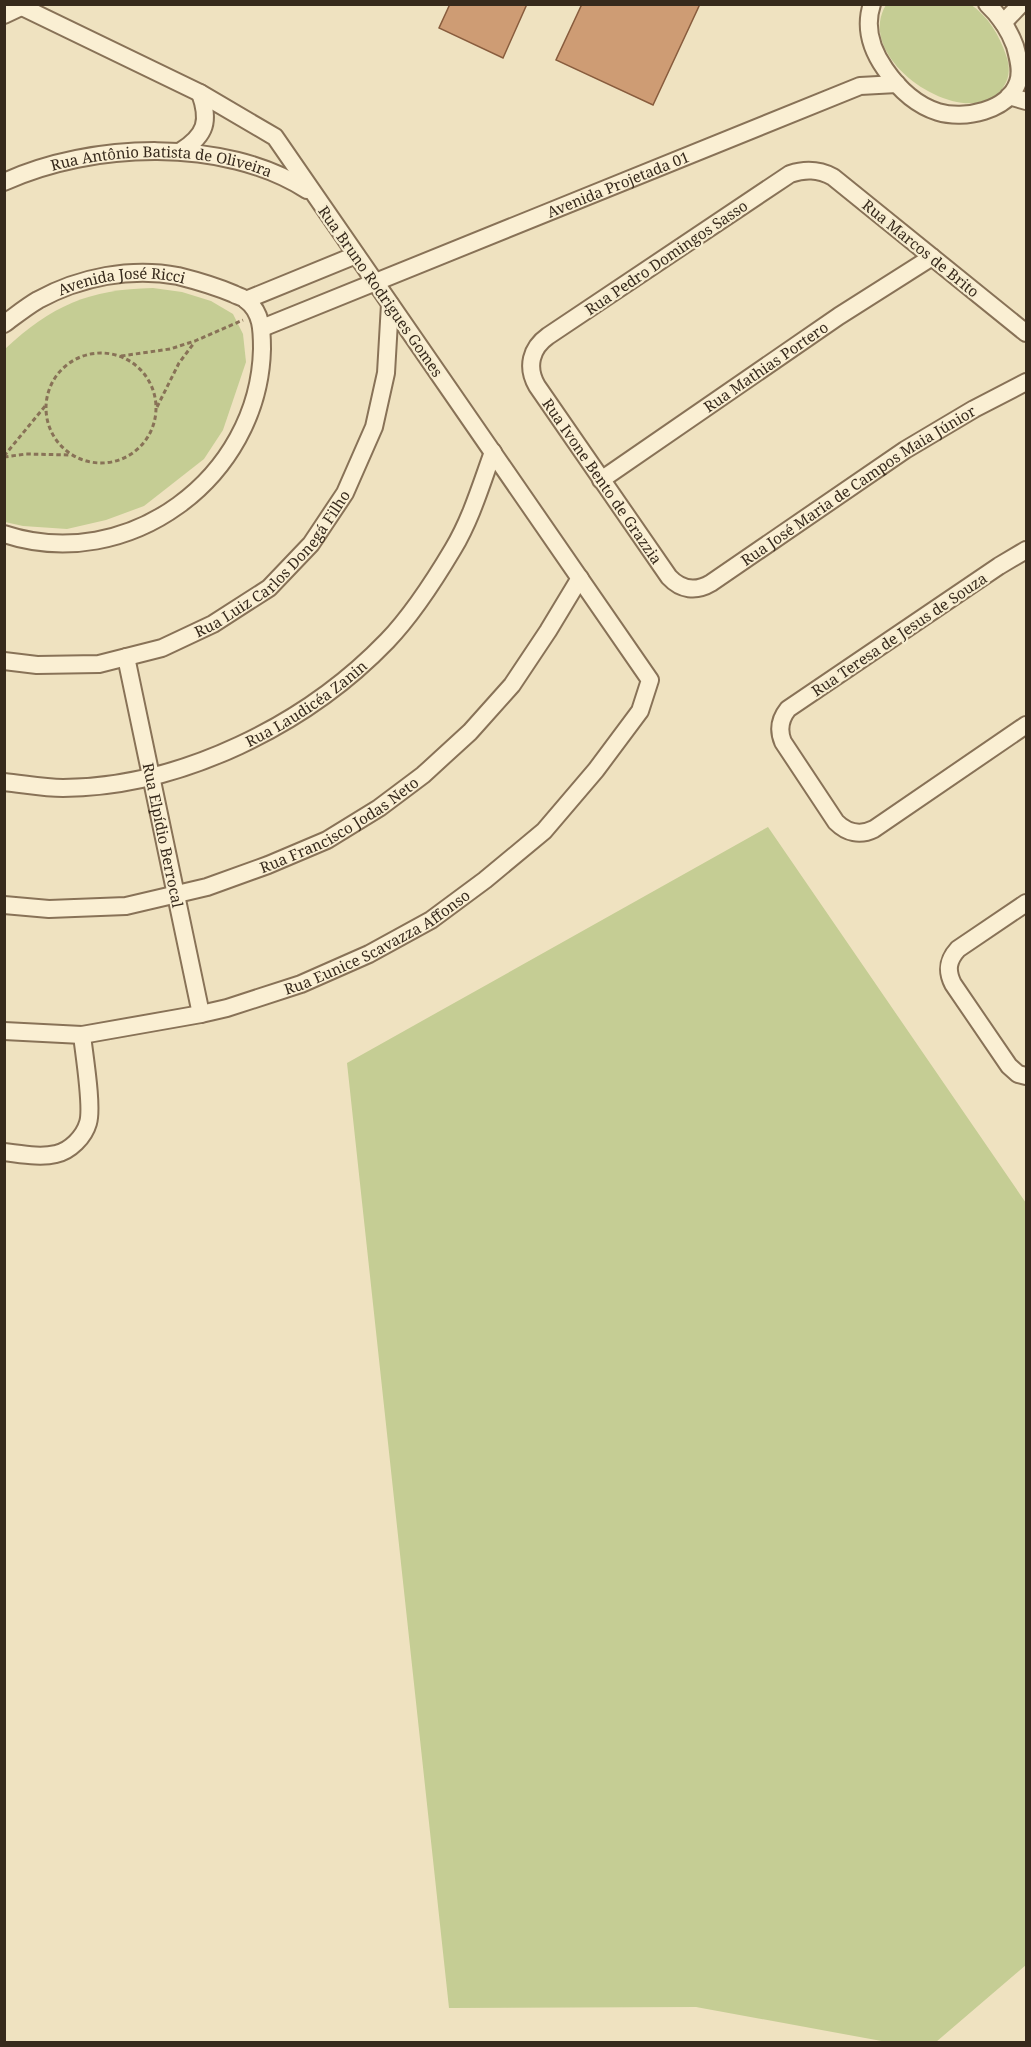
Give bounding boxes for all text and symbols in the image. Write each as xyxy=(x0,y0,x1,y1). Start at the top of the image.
street label: Rua Antônio Batista de Oliveira xyxy=(48,141,275,181)
street label: Avenida Projetada 01 xyxy=(544,146,692,222)
street label: Rua Pedro Domingos Sasso xyxy=(581,195,751,319)
street label: Rua Marcos de Brito xyxy=(858,195,984,301)
street label: Rua Bruno Rodrigues Gomes xyxy=(314,201,448,381)
street label: Avenida José Ricci xyxy=(55,263,188,299)
street label: Rua Mathias Portero xyxy=(700,317,832,416)
street label: Rua Ivone Bento de Grazzia xyxy=(538,394,667,568)
street label: Rua José Maria de Campos Maia Júnior xyxy=(737,400,979,570)
street label: Rua Luiz Carlos Donegá Filho xyxy=(191,486,354,641)
street label: Rua Teresa de Jesus de Souza xyxy=(807,568,991,700)
street label: Rua Laudicéa Zanin xyxy=(242,655,371,751)
street label: Rua Elpídio Berrocal xyxy=(138,761,188,910)
street label: Rua Francisco Jodas Neto xyxy=(257,772,422,877)
street label: Rua Eunice Scavazza Affonso xyxy=(281,885,474,999)

